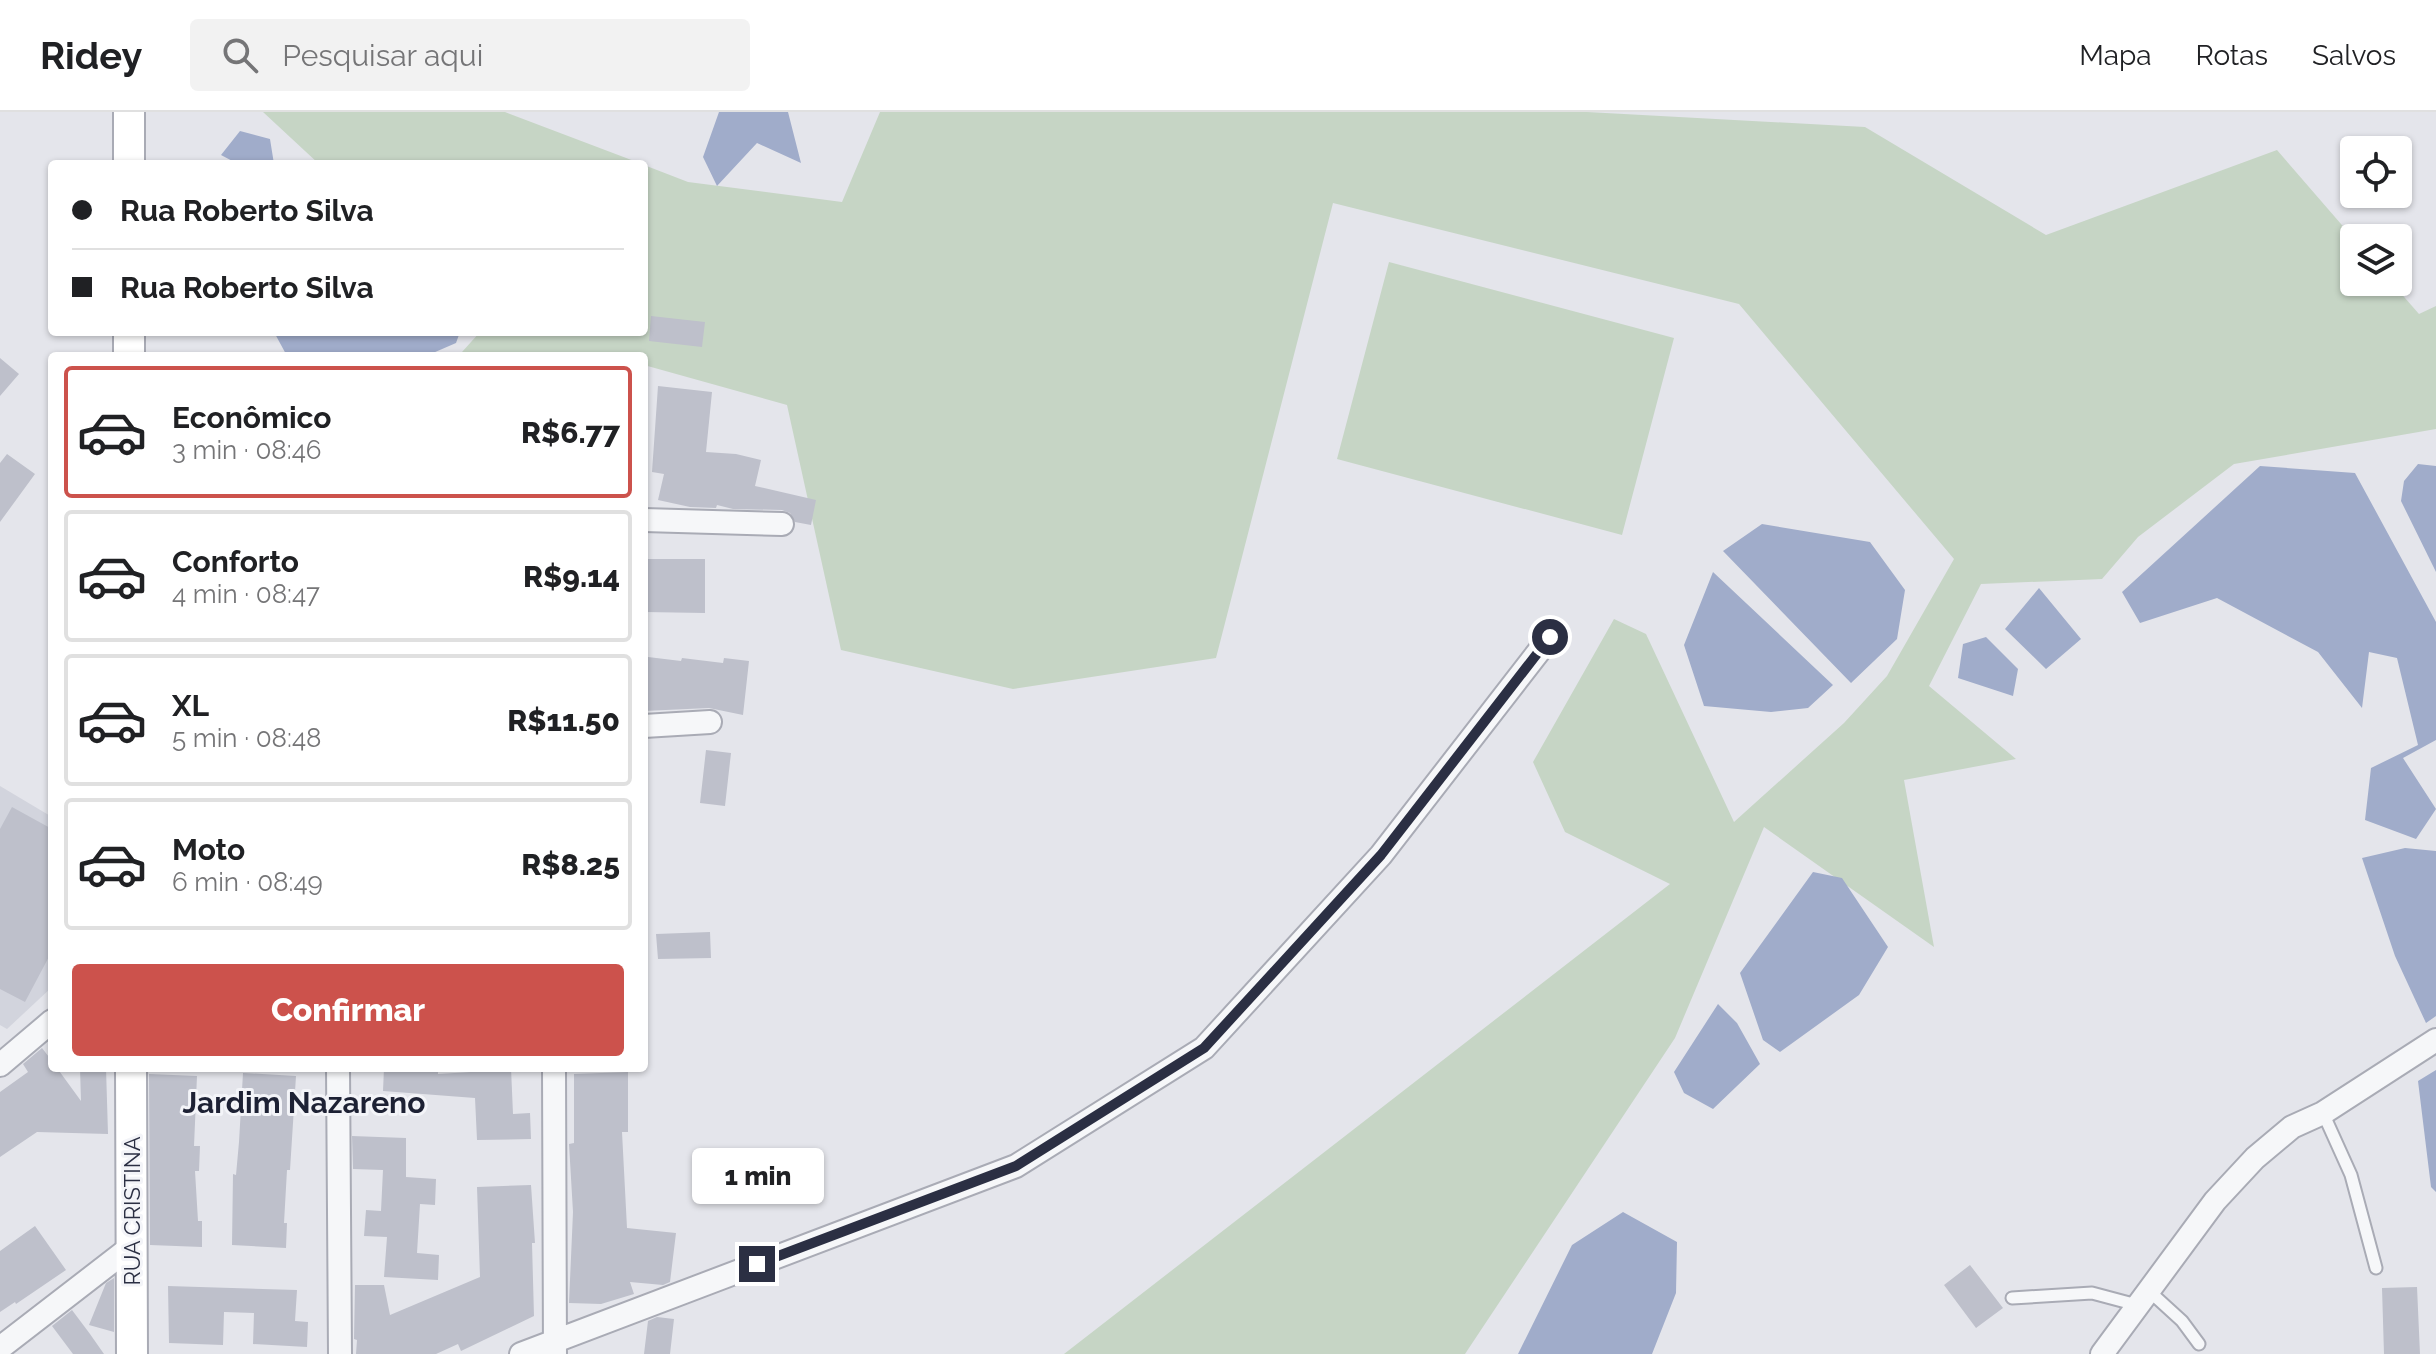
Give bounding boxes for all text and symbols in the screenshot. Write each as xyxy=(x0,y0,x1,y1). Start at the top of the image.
search box xyxy=(190,19,750,91)
text: Ridey xyxy=(40,33,142,78)
icon: search xyxy=(218,33,262,77)
text: Pesquisar aqui xyxy=(282,38,483,73)
text: Mapa xyxy=(2079,39,2152,72)
text: Rotas xyxy=(2196,39,2268,72)
text: Salvos xyxy=(2312,39,2396,72)
map controls xyxy=(2340,136,2412,296)
button: locate xyxy=(2340,136,2412,208)
text: Rua Roberto Silva xyxy=(120,193,374,228)
button: layers xyxy=(2340,224,2412,296)
text: Rua Roberto Silva xyxy=(120,270,374,305)
icon: car xyxy=(76,396,148,468)
text: Econômico xyxy=(172,400,332,435)
text: R$6.77 xyxy=(521,415,620,450)
text: 3 min · 08:46 xyxy=(172,435,322,465)
icon: car xyxy=(76,540,148,612)
text: Conforto xyxy=(172,544,299,579)
text: R$9.14 xyxy=(523,559,620,594)
text: 4 min · 08:47 xyxy=(172,579,320,609)
route start xyxy=(1532,619,1568,655)
icon: car xyxy=(76,684,148,756)
text: XL xyxy=(172,688,209,723)
text: R$11.50 xyxy=(507,703,620,738)
text: 5 min · 08:48 xyxy=(172,723,322,753)
icon: car xyxy=(76,828,148,900)
text: Moto xyxy=(172,832,245,867)
text: R$8.25 xyxy=(521,847,620,882)
text: 6 min · 08:49 xyxy=(172,867,323,897)
button: Confirmar xyxy=(72,964,624,1056)
district label: Jardim Nazareno xyxy=(183,1085,425,1120)
street label: RUA CRISTINA xyxy=(119,1136,145,1286)
callout: 1 min xyxy=(691,1148,823,1204)
text: 1 min xyxy=(725,1161,791,1191)
route end xyxy=(739,1246,775,1282)

